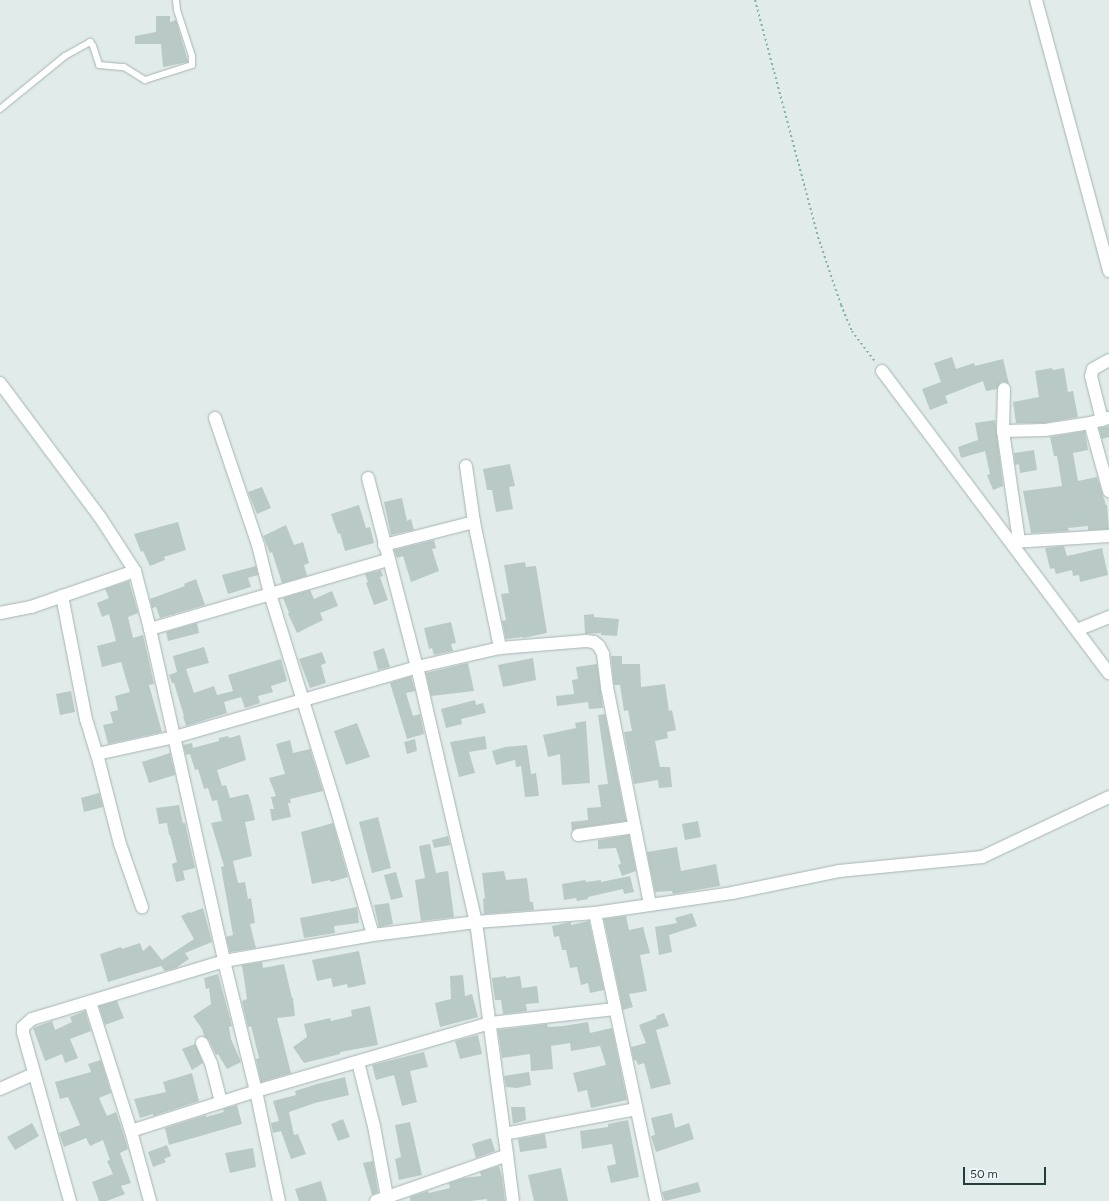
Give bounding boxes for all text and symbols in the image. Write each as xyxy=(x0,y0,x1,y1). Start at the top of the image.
scale bar xyxy=(965,1159,1048,1185)
text: 50 m xyxy=(970,1167,998,1181)

